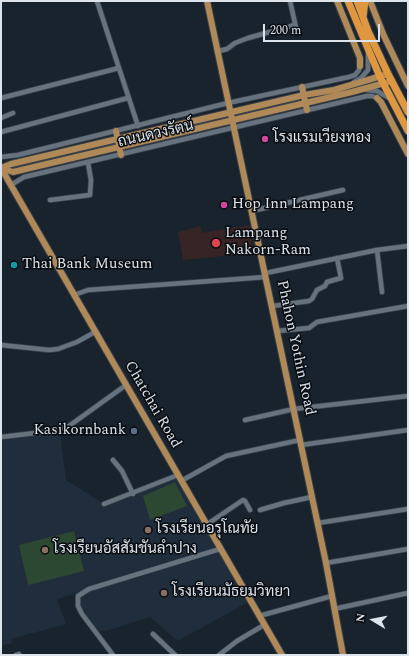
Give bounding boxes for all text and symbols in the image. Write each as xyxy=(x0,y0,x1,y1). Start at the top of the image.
scale bar xyxy=(265,16,382,42)
text: 200 m xyxy=(270,21,301,40)
street label: ถนนดวงรัตน์ xyxy=(116,118,196,152)
place label: โรงแรมเวียงทอง xyxy=(273,130,371,148)
marker: โรงแรมเวียงทอง xyxy=(260,134,270,144)
place label: Hop Inn Lampang xyxy=(232,196,354,214)
marker: Hop Inn Lampang xyxy=(219,200,229,210)
place label: Lampang Nakorn-Ram xyxy=(225,225,311,260)
marker: Lampang Nakorn-Ram xyxy=(210,237,222,249)
place label: Thai Bank Museum xyxy=(22,256,152,274)
marker: Thai Bank Museum xyxy=(9,260,19,270)
street label: Phahon Yothin Road xyxy=(272,279,318,417)
street label: Chatchai Road xyxy=(120,358,184,452)
place label: Kasikornbank xyxy=(33,422,126,440)
marker: Kasikornbank xyxy=(129,426,139,436)
place label: โรงเรียนอรุโณทัย xyxy=(156,521,258,539)
marker: โรงเรียนอรุโณทัย xyxy=(143,525,153,535)
place label: โรงเรียนอัสสัมชันลำปาง xyxy=(53,541,197,559)
marker: โรงเรียนอัสสัมชันลำปาง xyxy=(40,545,50,555)
place label: โรงเรียนมัธยมวิทยา xyxy=(172,584,290,602)
marker: โรงเรียนมัธยมวิทยา xyxy=(159,588,169,598)
north arrow xyxy=(353,600,393,640)
text: N xyxy=(352,612,370,624)

